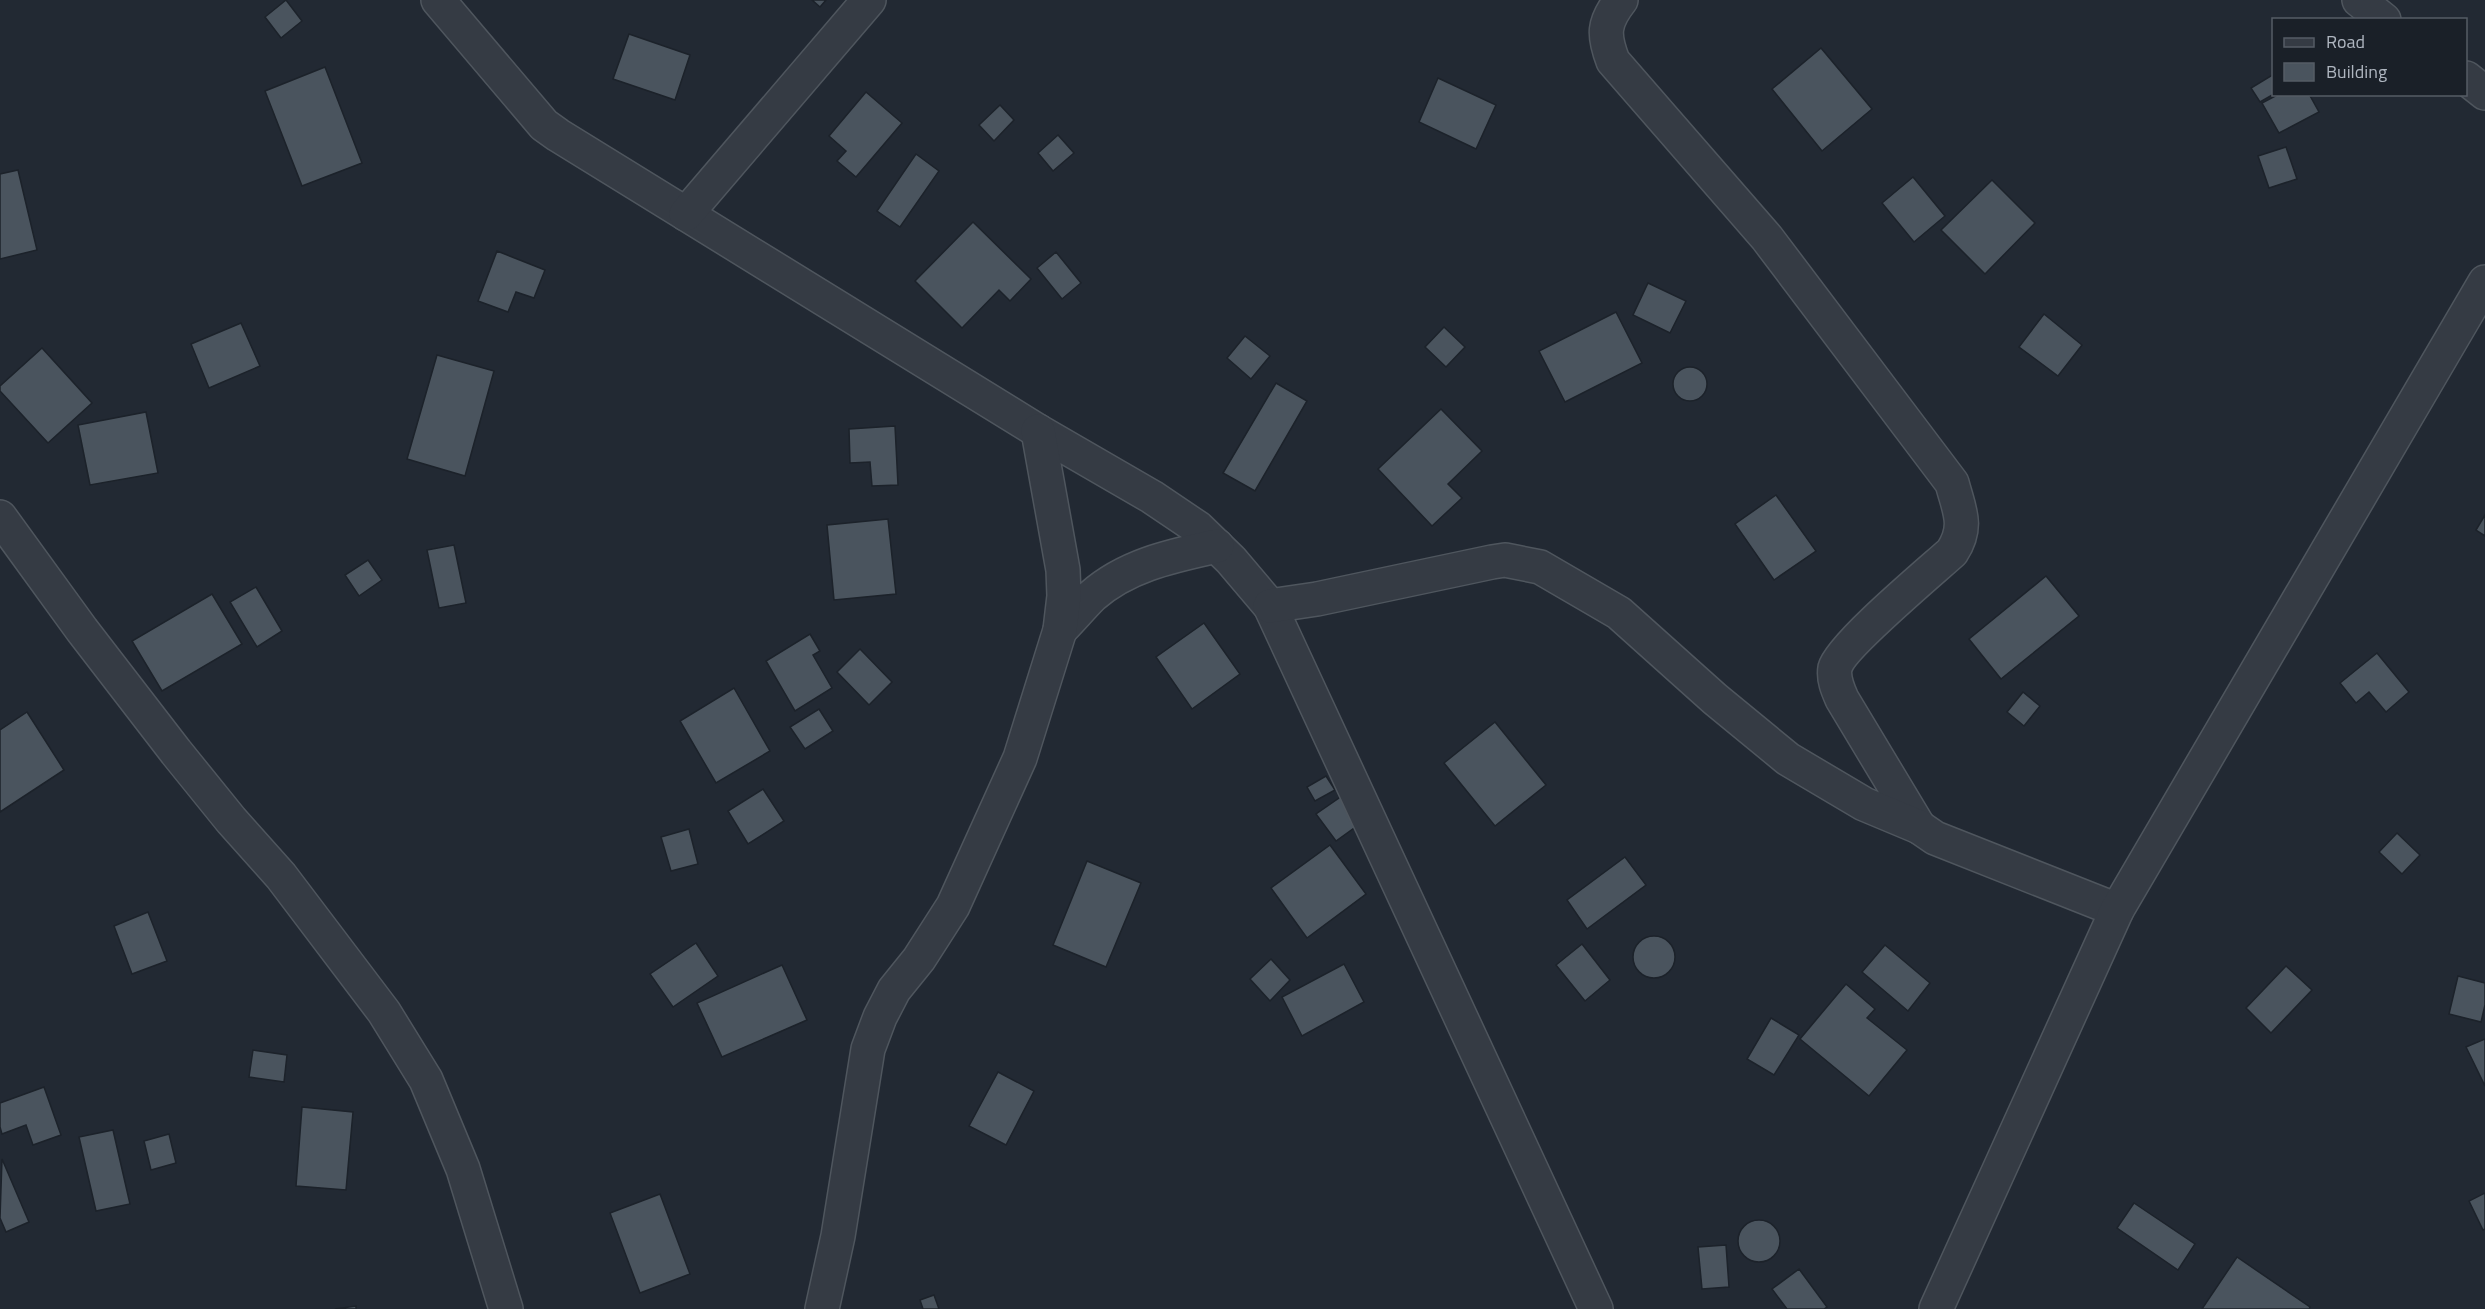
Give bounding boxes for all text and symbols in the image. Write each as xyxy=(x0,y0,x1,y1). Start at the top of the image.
legend xyxy=(2272,18,2467,96)
text: Road xyxy=(2326,28,2365,55)
text: Building xyxy=(2326,58,2387,85)

